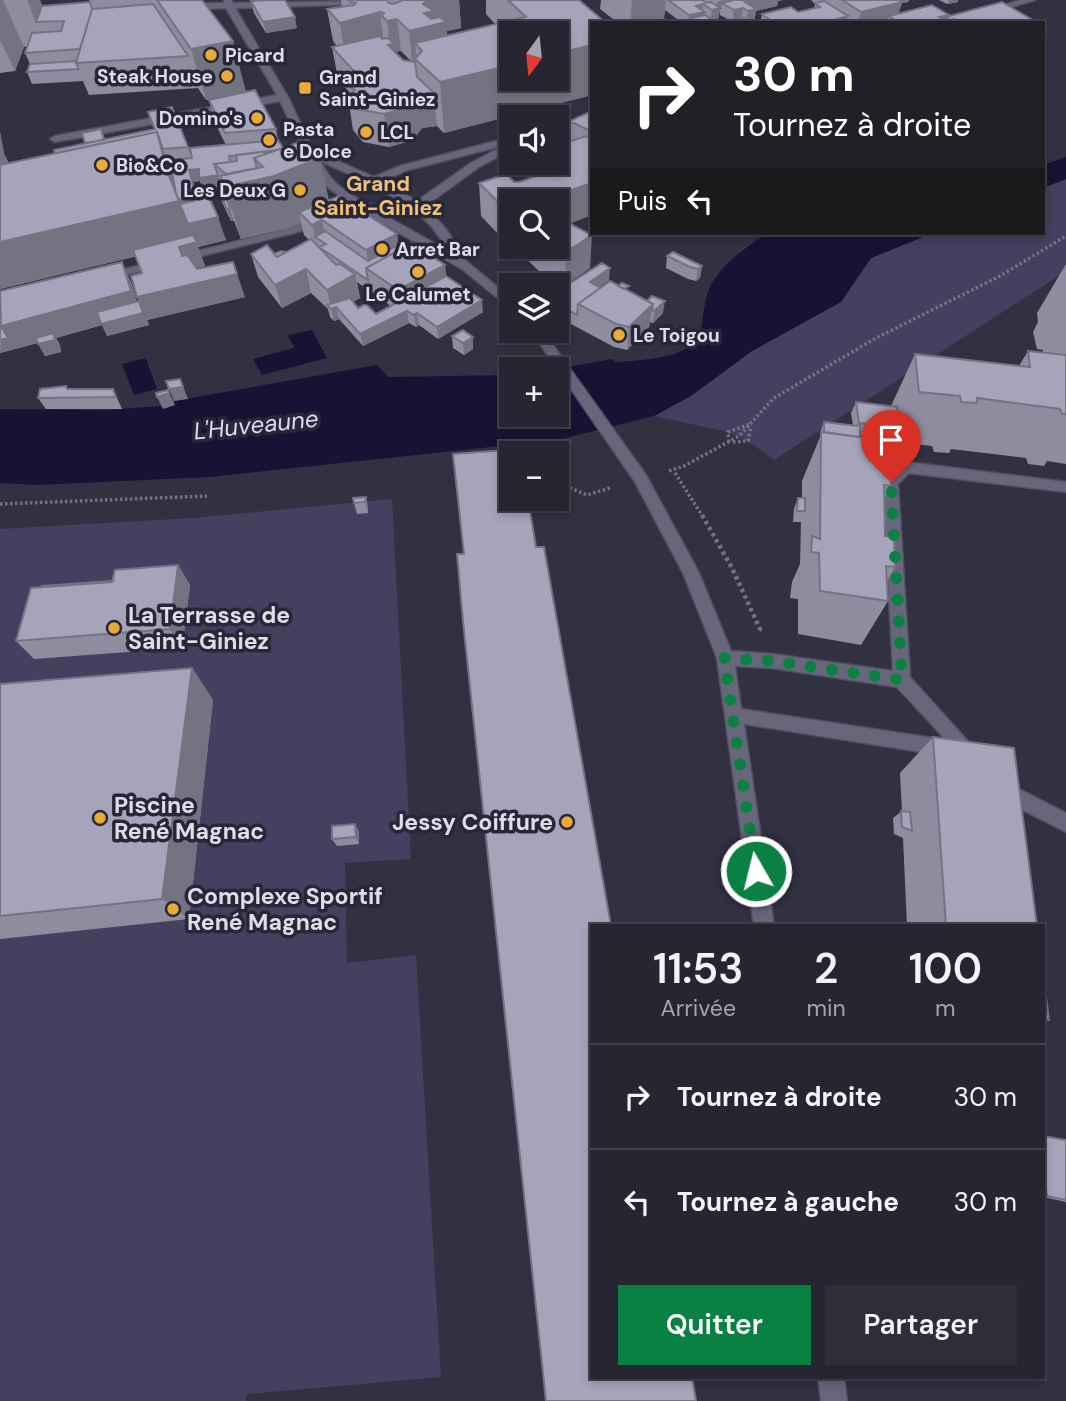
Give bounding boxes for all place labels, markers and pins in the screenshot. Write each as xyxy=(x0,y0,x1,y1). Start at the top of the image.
place label: Picard xyxy=(225,43,285,68)
marker: Picard xyxy=(203,47,219,63)
place label: Steak House xyxy=(97,64,213,89)
place label: Grand Saint-Giniez xyxy=(319,65,435,112)
marker: Steak House xyxy=(219,68,235,84)
marker: Grand Saint-Giniez xyxy=(297,80,313,96)
place label: Domino's xyxy=(159,106,243,131)
marker: Domino's xyxy=(249,110,265,126)
place label: Pasta e Dolce xyxy=(283,117,352,164)
place label: LCL xyxy=(380,120,414,145)
marker: LCL xyxy=(358,124,374,140)
marker: Pasta e Dolce xyxy=(261,132,277,148)
place label: Bio&Co xyxy=(116,153,185,178)
marker: Bio&Co xyxy=(94,157,110,173)
place label: Les Deux G xyxy=(183,178,286,203)
marker: Les Deux G xyxy=(292,182,308,198)
place label: Arret Bar xyxy=(396,237,480,262)
marker: Arret Bar xyxy=(374,241,390,257)
marker: Le Calumet xyxy=(410,264,426,280)
place label: Le Calumet xyxy=(365,282,471,307)
place label: Le Toigou xyxy=(633,323,720,348)
marker: Le Toigou xyxy=(611,327,627,343)
pin xyxy=(861,410,921,482)
place label: La Terrasse de Saint-Giniez xyxy=(128,600,290,656)
marker: La Terrasse de Saint-Giniez xyxy=(106,620,122,636)
place label: Piscine René Magnac xyxy=(114,790,264,846)
place label: Jessy Coiffure xyxy=(392,807,553,837)
marker: Piscine René Magnac xyxy=(92,810,108,826)
marker: Jessy Coiffure xyxy=(559,814,575,830)
place label: Complexe Sportif René Magnac xyxy=(187,881,383,937)
marker: Complexe Sportif René Magnac xyxy=(165,901,181,917)

